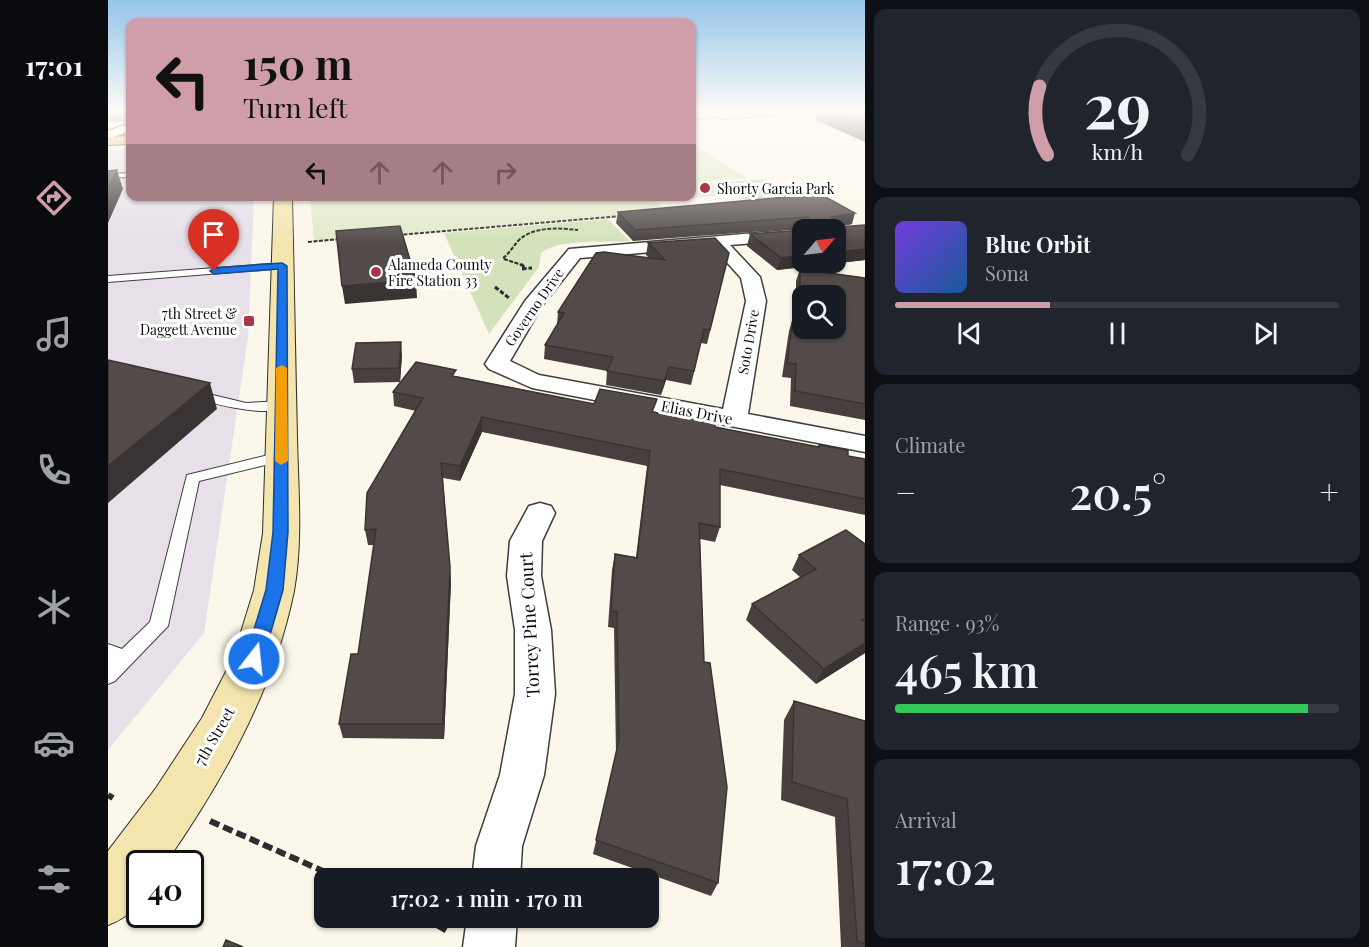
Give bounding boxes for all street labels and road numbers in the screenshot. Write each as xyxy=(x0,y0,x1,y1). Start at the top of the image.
street label: Governo Drive xyxy=(500,264,568,350)
street label: Soto Drive xyxy=(733,308,763,376)
street label: Elias Drive xyxy=(660,395,734,429)
street label: Torrey Pine Court xyxy=(513,551,545,698)
street label: 7th Street xyxy=(189,703,239,769)

